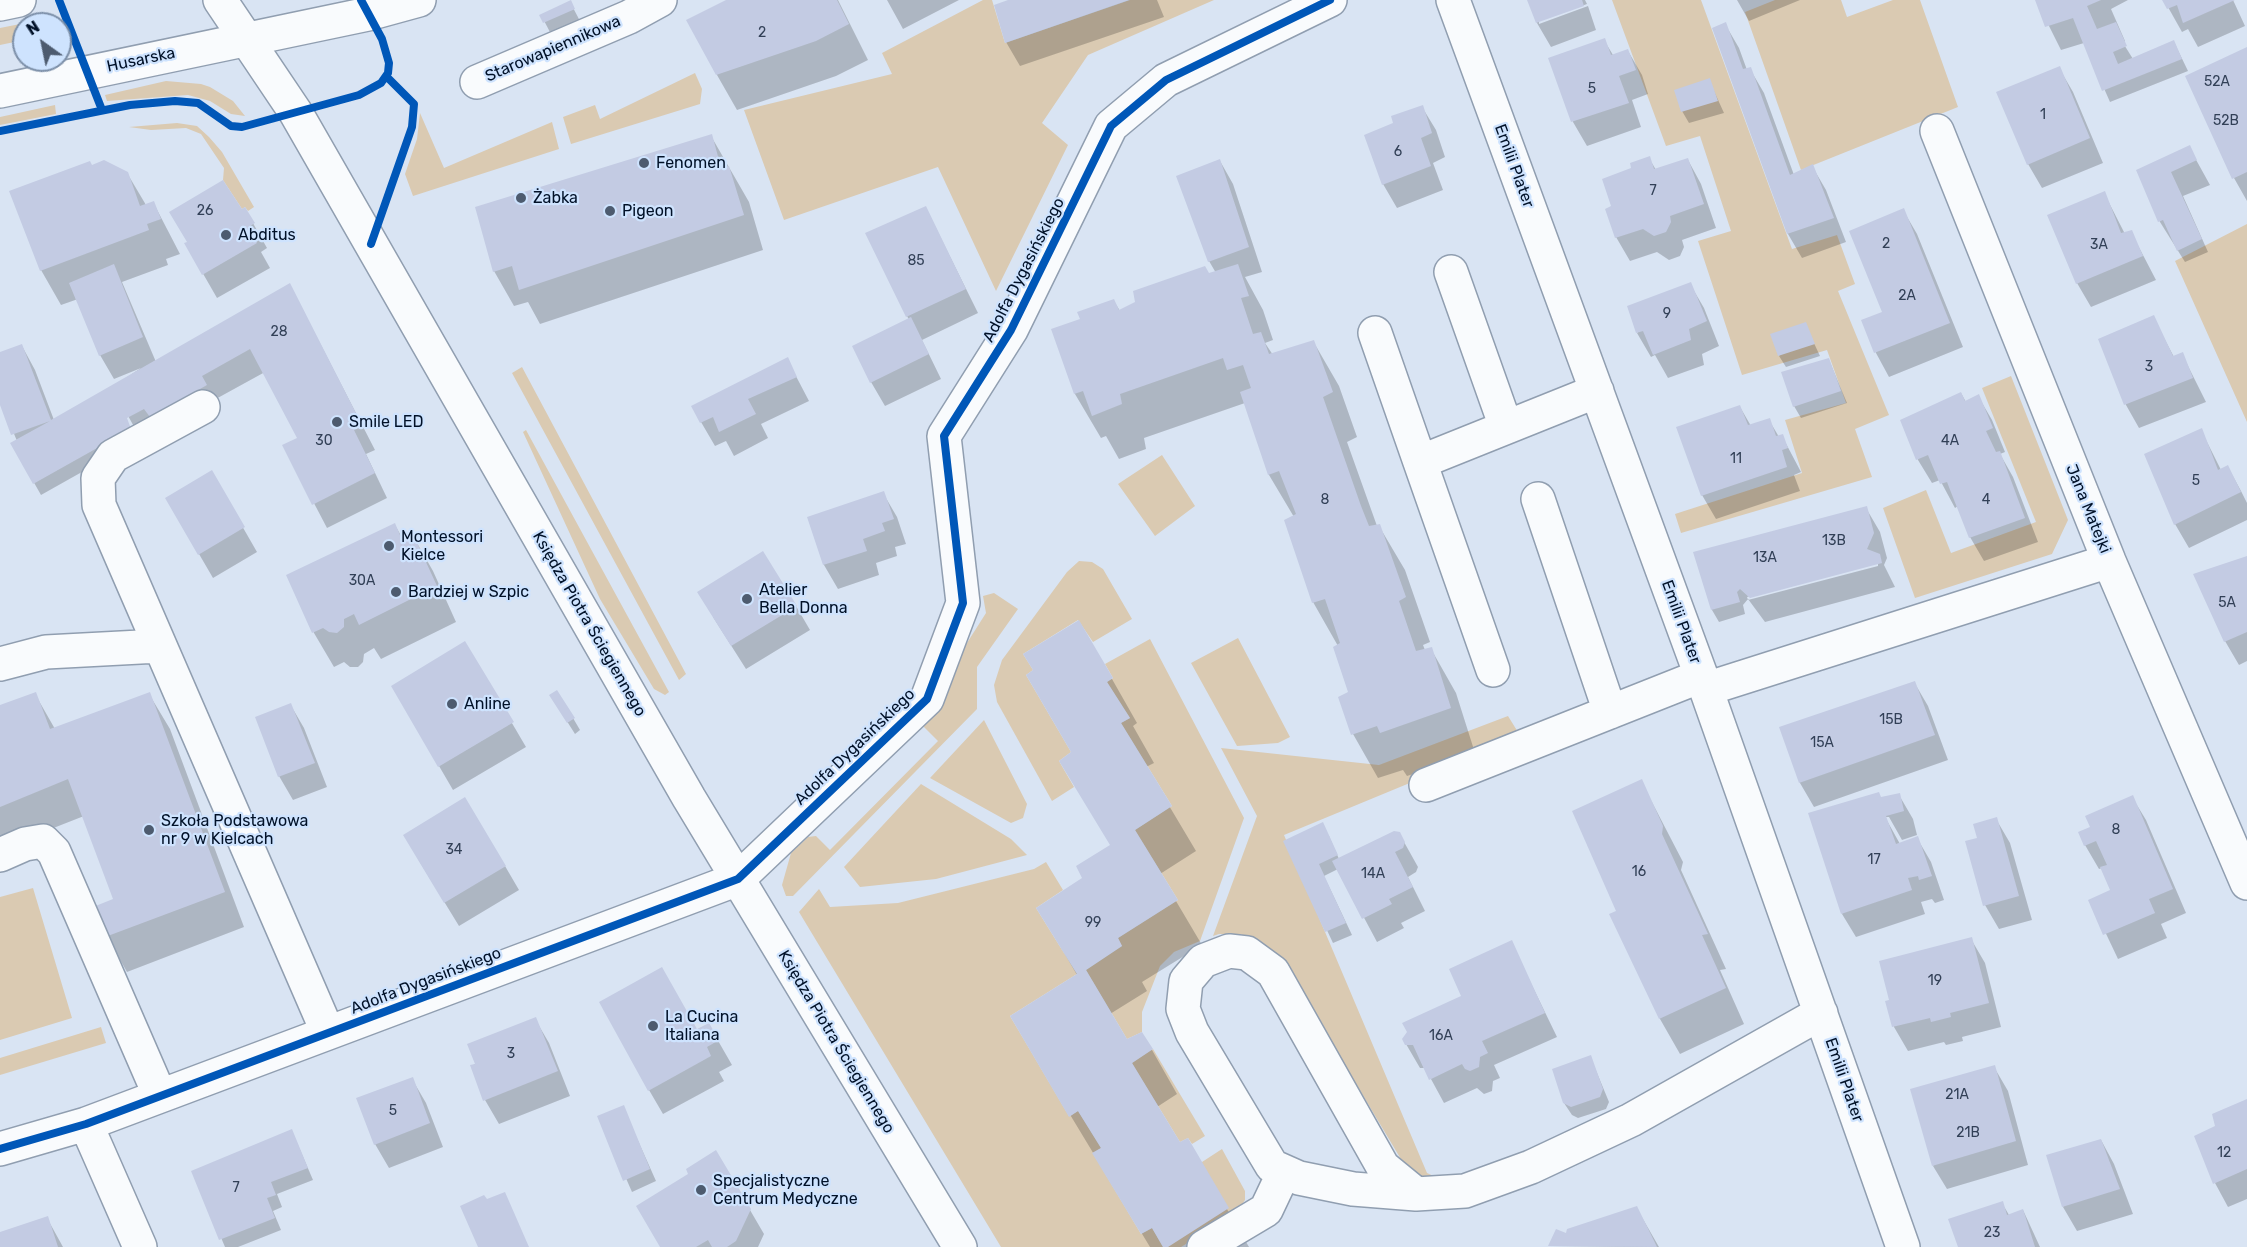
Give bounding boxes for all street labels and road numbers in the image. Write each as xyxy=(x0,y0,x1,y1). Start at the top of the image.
street label: Starowapiennikowa xyxy=(482,12,624,86)
street label: Husarska xyxy=(105,43,177,77)
street label: Emilii Plater xyxy=(1490,122,1538,210)
street label: Adolfa Dygasińskiego xyxy=(979,195,1069,345)
street label: Jana Matejki xyxy=(2061,462,2115,556)
street label: Księdza Piotra Ściegiennego xyxy=(528,528,650,720)
street label: Emilii Plater xyxy=(1657,578,1705,666)
street label: Adolfa Dygasińskiego xyxy=(791,685,919,809)
street label: Adolfa Dygasińskiego xyxy=(348,943,504,1019)
street label: Księdza Piotra Ściegiennego xyxy=(774,947,898,1137)
street label: Emilii Plater xyxy=(1821,1035,1867,1125)

